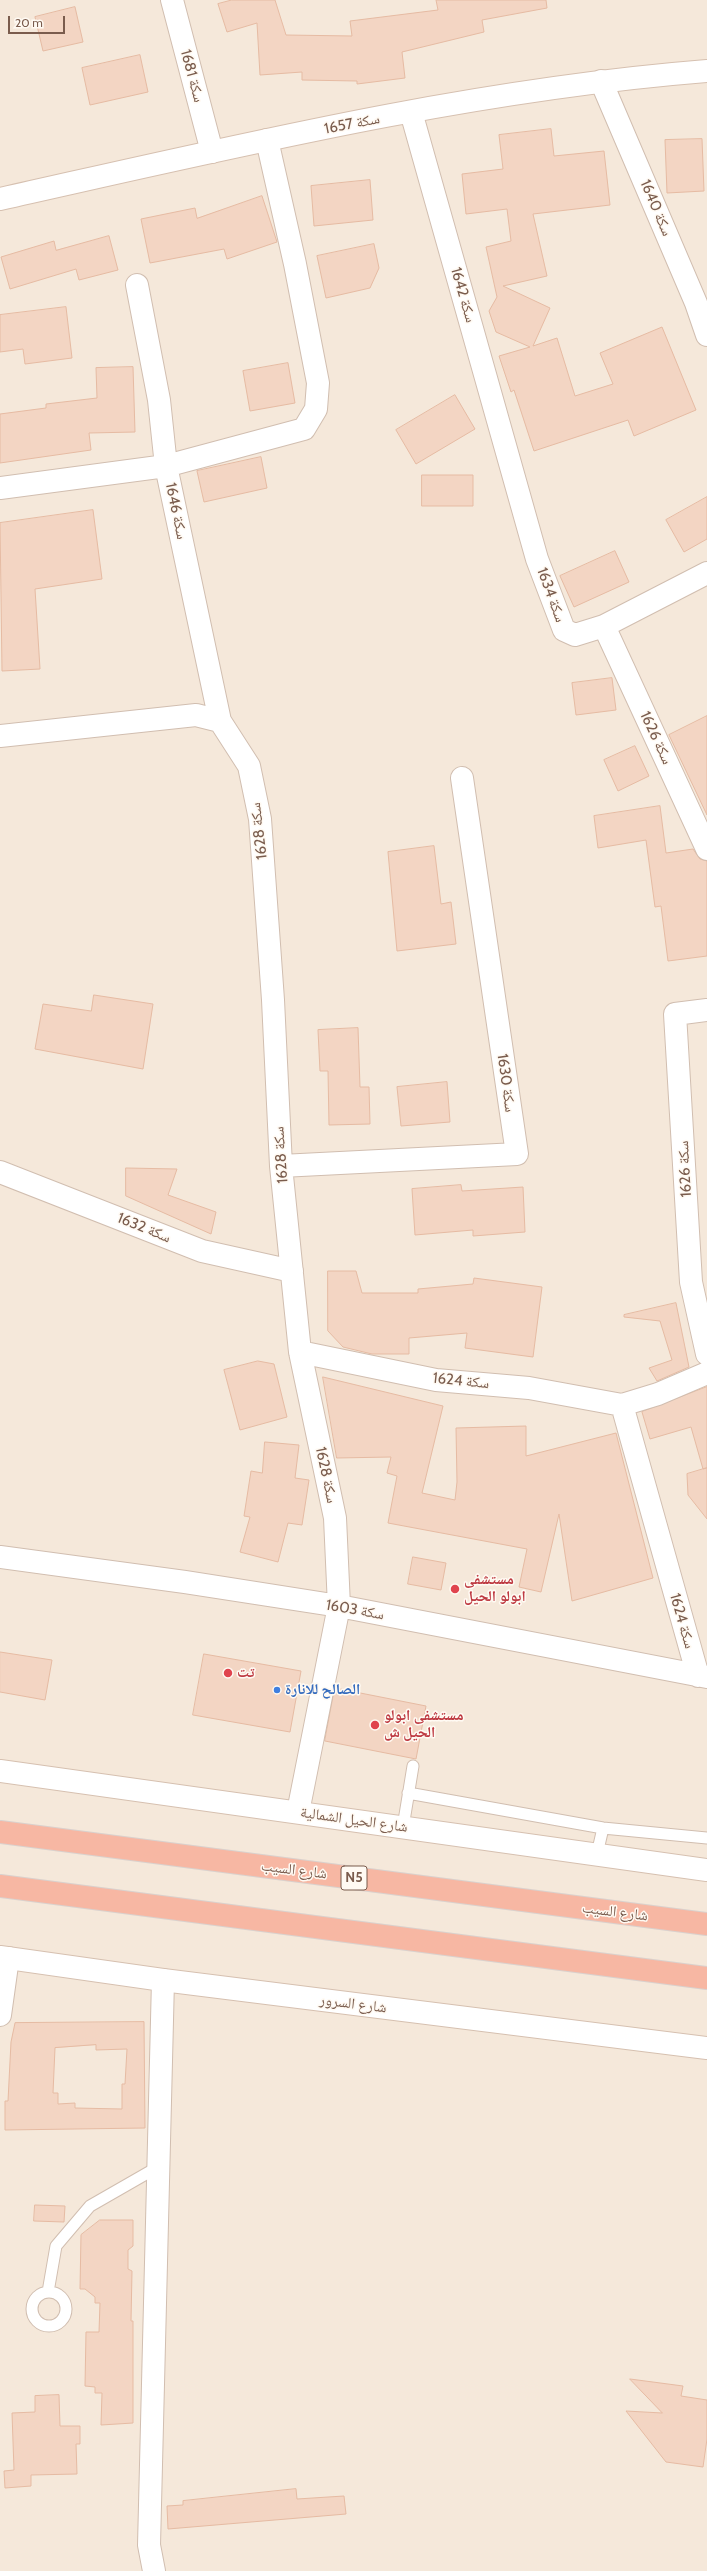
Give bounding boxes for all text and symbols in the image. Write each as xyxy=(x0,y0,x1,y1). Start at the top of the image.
scale bar xyxy=(10,8,67,34)
text: 20 m xyxy=(15,15,43,30)
street label: سكة 1681 xyxy=(176,47,208,105)
street label: سكة 1657 xyxy=(323,110,381,138)
street label: سكة 1640 xyxy=(636,177,676,239)
street label: سكة 1642 xyxy=(447,265,479,325)
street label: سكة 1646 xyxy=(161,481,191,541)
street label: سكة 1634 xyxy=(533,565,569,625)
street label: سكة 1626 xyxy=(636,709,676,767)
street label: سكة 1628 xyxy=(247,801,271,861)
street label: سكة 1630 xyxy=(493,1053,519,1113)
street label: سكة 1628 xyxy=(270,1126,292,1184)
street label: سكة 1626 xyxy=(675,1140,695,1198)
street label: سكة 1632 xyxy=(115,1209,173,1247)
street label: سكة 1624 xyxy=(432,1369,490,1393)
street label: سكة 1628 xyxy=(311,1445,341,1505)
place label: مستشفى ابولو الحيل xyxy=(464,1571,526,1606)
marker: مستشفى ابولو الحيل xyxy=(449,1583,461,1595)
street label: سكة 1624 xyxy=(666,1591,698,1651)
street label: سكة 1603 xyxy=(324,1596,386,1624)
place label: تت xyxy=(237,1664,254,1682)
marker: تت xyxy=(222,1667,234,1679)
place label: الصالح للانارة xyxy=(285,1681,360,1699)
marker: الصالح للانارة xyxy=(272,1685,282,1695)
place label: مستشفى ابولو الحيل ش xyxy=(384,1707,464,1742)
marker: مستشفى ابولو الحيل ش xyxy=(369,1719,381,1731)
street label: شارع الحيل الشمالية xyxy=(299,1804,409,1836)
street label: شارع السيب xyxy=(260,1857,328,1883)
road number: N5 xyxy=(341,1866,367,1890)
street label: شارع السيب xyxy=(581,1899,649,1925)
street label: شارع السرور xyxy=(318,1991,388,2017)

